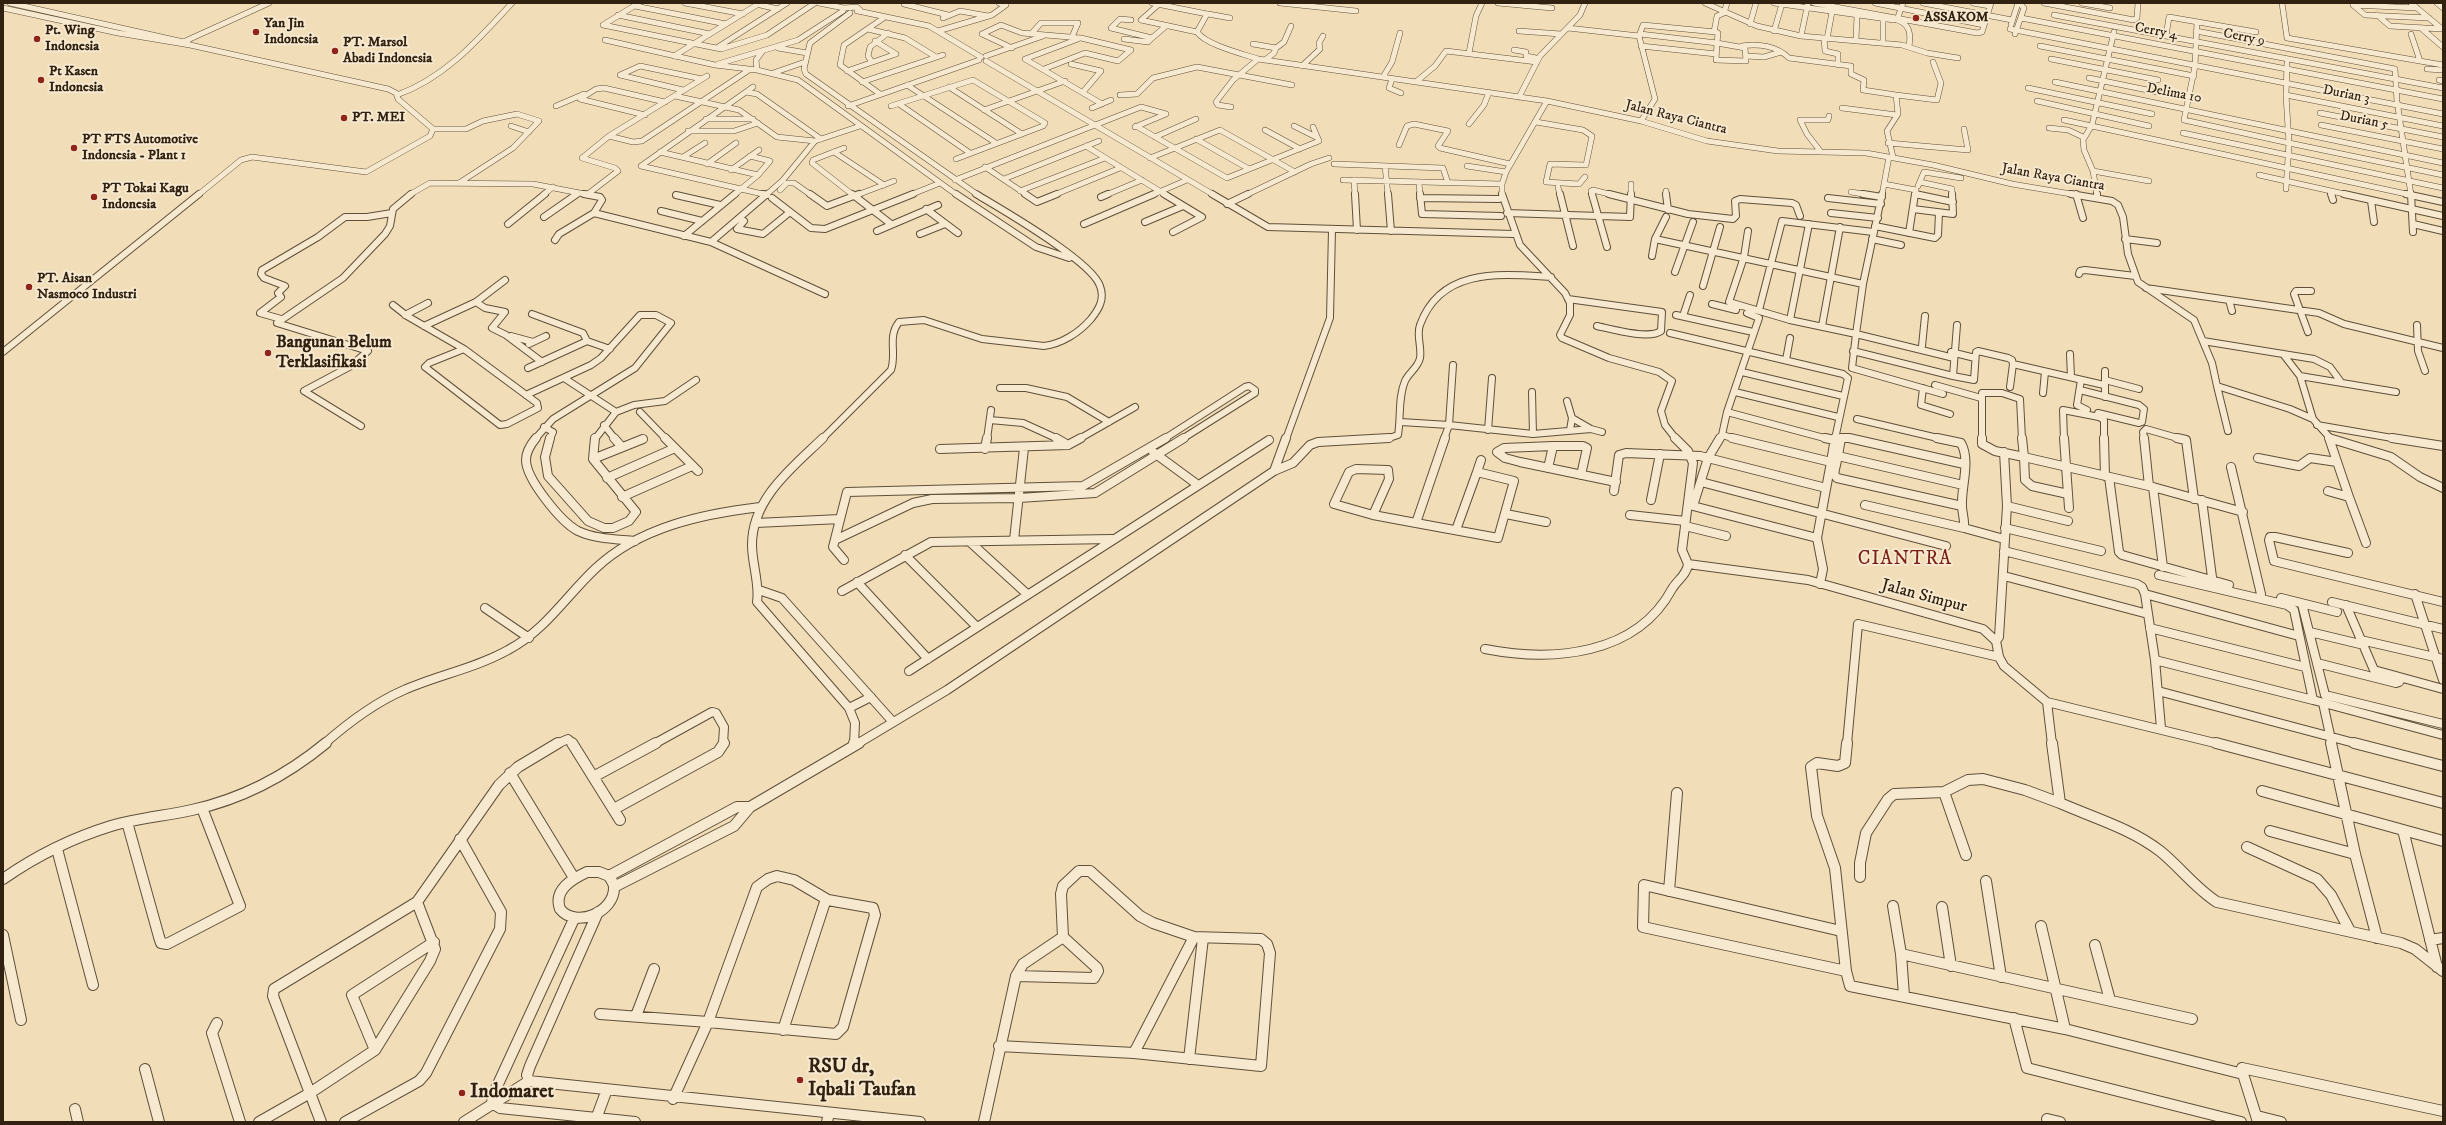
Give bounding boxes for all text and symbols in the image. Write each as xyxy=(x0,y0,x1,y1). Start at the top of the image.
place label: ASSAKOM xyxy=(1924,10,1989,26)
marker: ASSAKOM xyxy=(1911,13,1921,23)
place label: Yan Jin Indonesia xyxy=(264,16,318,48)
street label: Cerry 4 xyxy=(2133,20,2179,44)
place label: Pt. Wing Indonesia xyxy=(45,23,99,56)
street label: Cerry 9 xyxy=(2222,26,2266,50)
marker: Yan Jin Indonesia xyxy=(251,27,261,37)
marker: Pt. Wing Indonesia xyxy=(32,34,42,44)
place label: PT. Marsol Abadi Indonesia xyxy=(343,35,432,68)
marker: PT. Marsol Abadi Indonesia xyxy=(330,46,340,56)
place label: Pt Kasen Indonesia xyxy=(49,64,103,96)
marker: Pt Kasen Indonesia xyxy=(36,75,46,85)
street label: Delima 10 xyxy=(2145,80,2203,108)
street label: Durian 3 xyxy=(2321,82,2371,108)
street label: Jalan Raya Ciantra xyxy=(1623,97,1729,139)
street label: Durian 5 xyxy=(2338,108,2390,134)
place label: PT. MEI xyxy=(352,110,405,126)
marker: PT. MEI xyxy=(339,113,349,123)
place label: PT FTS Automotive Indonesia - Plant 1 xyxy=(82,132,198,164)
marker: PT FTS Automotive Indonesia - Plant 1 xyxy=(69,143,79,153)
street label: Jalan Raya Ciantra xyxy=(2000,161,2106,195)
place label: PT Tokai Kagu Indonesia xyxy=(102,181,189,214)
marker: PT Tokai Kagu Indonesia xyxy=(89,192,99,202)
place label: PT. Aisan Nasmoco Industri xyxy=(37,271,137,304)
marker: PT. Aisan Nasmoco Industri xyxy=(24,282,34,292)
place label: Bangunan Belum Terklasifikasi xyxy=(276,333,392,373)
marker: Bangunan Belum Terklasifikasi xyxy=(263,348,273,358)
district label: CIANTRA xyxy=(1858,549,1952,571)
street label: Jalan Simpur xyxy=(1879,576,1969,618)
place label: RSU dr, Iqbali Taufan xyxy=(808,1056,916,1103)
marker: RSU dr, Iqbali Taufan xyxy=(795,1075,805,1085)
place label: Indomaret xyxy=(470,1081,554,1105)
marker: Indomaret xyxy=(457,1088,467,1098)

